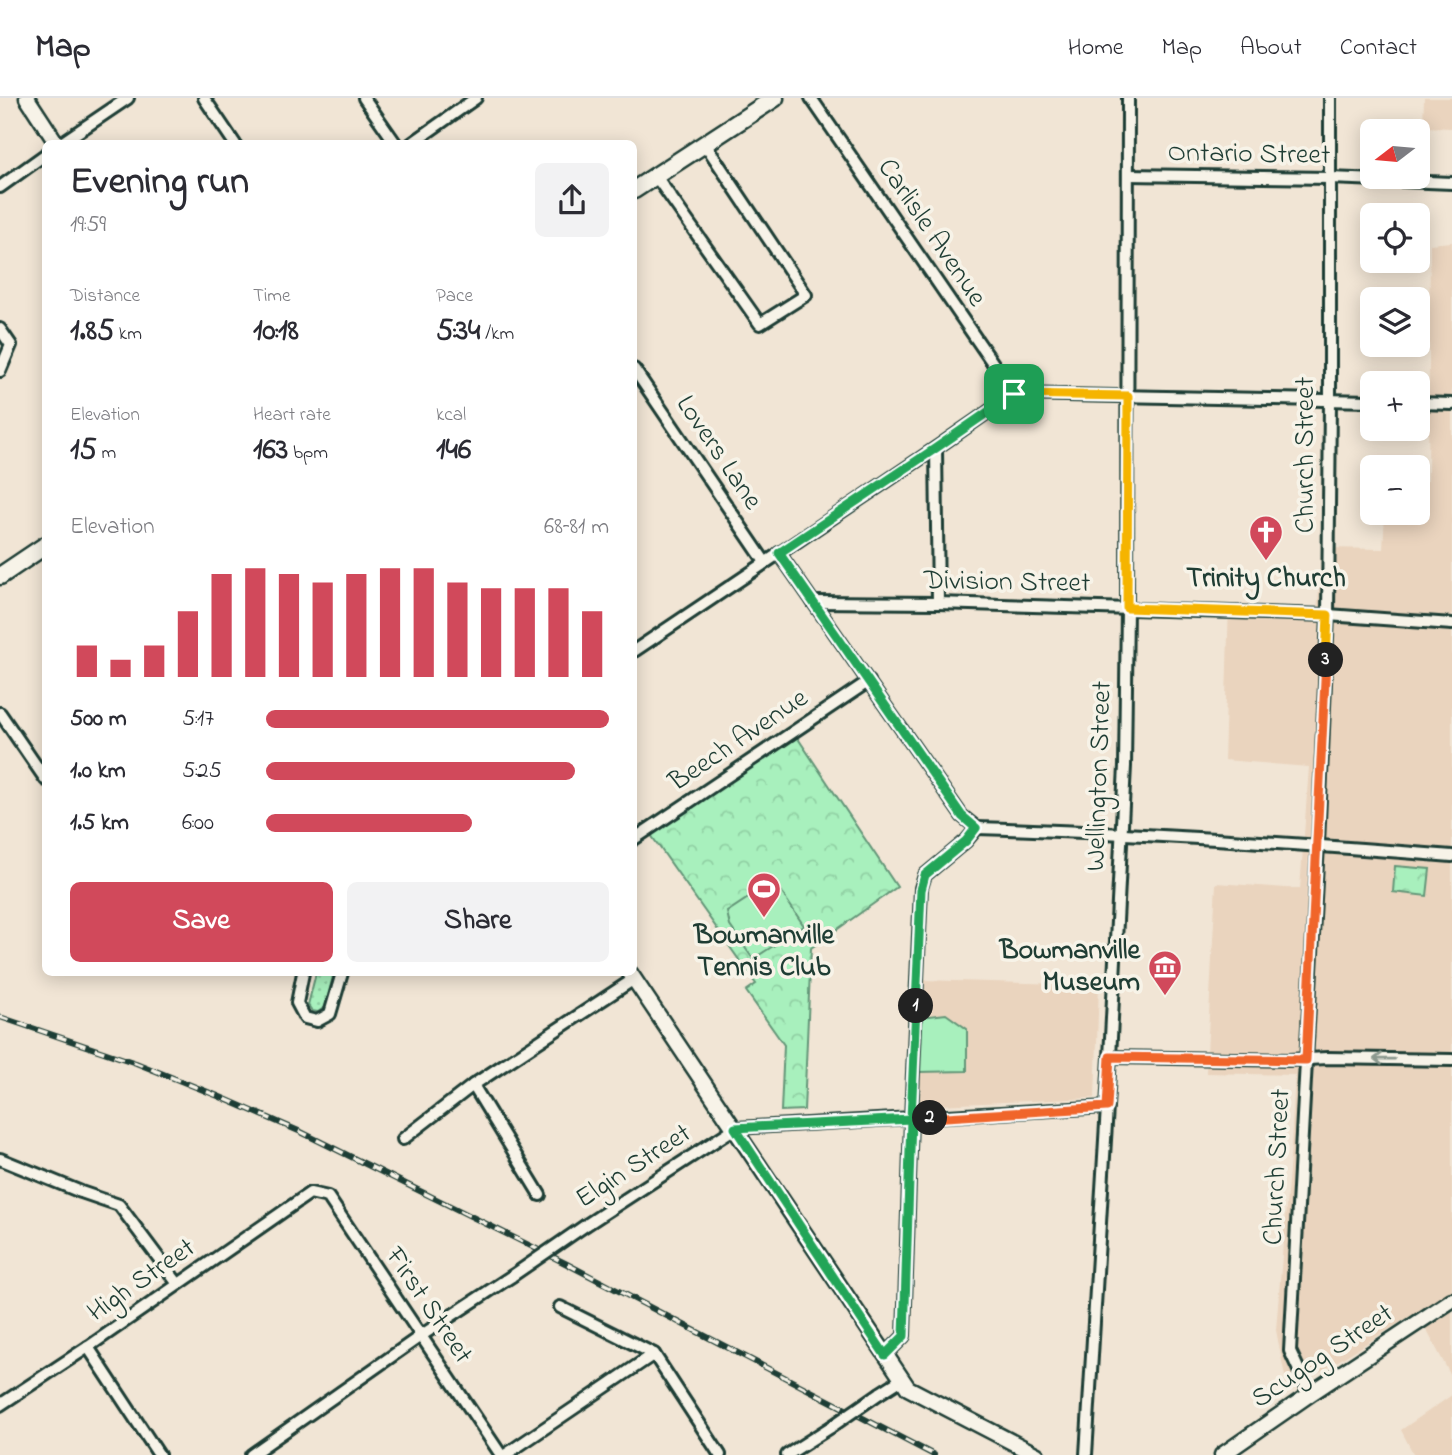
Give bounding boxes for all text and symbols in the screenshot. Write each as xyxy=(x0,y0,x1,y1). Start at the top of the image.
text: Map xyxy=(35,24,91,72)
text: Home xyxy=(1068,31,1124,66)
text: Map xyxy=(1162,31,1202,66)
text: About xyxy=(1240,31,1302,66)
text: Contact xyxy=(1340,31,1417,66)
north arrow xyxy=(1360,119,1430,189)
map controls xyxy=(1360,119,1430,525)
street label: Ontario Street xyxy=(1167,133,1331,177)
street label: Carlisle Avenue xyxy=(866,151,996,316)
text: Evening run xyxy=(70,155,249,211)
button: share xyxy=(535,163,609,237)
button: locate xyxy=(1360,203,1430,273)
text: 19:59 xyxy=(70,209,106,242)
text: Distance xyxy=(70,283,140,310)
text: Time xyxy=(253,283,291,310)
text: Pace xyxy=(436,283,473,310)
button: layers xyxy=(1360,287,1430,357)
text: 1.85 xyxy=(70,310,114,354)
text: 10:18 xyxy=(253,310,299,354)
text: 5:34 xyxy=(436,310,480,354)
text: km xyxy=(114,321,142,348)
text: /km xyxy=(480,321,514,348)
pin xyxy=(984,364,1044,424)
button: + xyxy=(1360,371,1430,441)
icon: arrive xyxy=(995,375,1033,413)
street label: Church Street xyxy=(1286,377,1327,533)
street label: Lovers Lane xyxy=(664,387,772,519)
text: Elevation xyxy=(70,402,140,429)
text: Heart rate xyxy=(253,402,331,429)
text: kcal xyxy=(436,402,466,429)
text: 15 xyxy=(70,429,97,473)
text: 163 xyxy=(253,429,288,473)
text: 146 xyxy=(436,429,471,473)
text: m xyxy=(97,440,116,467)
text: bpm xyxy=(288,440,328,467)
button: − xyxy=(1360,455,1430,525)
text: Elevation xyxy=(70,511,155,544)
text: 68–81 m xyxy=(544,511,609,544)
church icon: Trinity Church xyxy=(1247,513,1285,562)
place label: Trinity Church xyxy=(1186,559,1346,600)
street label: Division Street xyxy=(922,561,1091,605)
pin: 3 xyxy=(1308,642,1344,678)
text: 3 xyxy=(1322,646,1329,673)
street label: Beech Avenue xyxy=(660,679,817,803)
street label: Wellington Street xyxy=(1076,680,1124,872)
text: 500 m xyxy=(70,703,127,736)
text: 5:17 xyxy=(182,703,214,736)
text: 1.0 km xyxy=(70,755,126,788)
text: 5:25 xyxy=(182,755,222,788)
text: 1.5 km xyxy=(70,807,129,840)
text: 6:00 xyxy=(182,807,214,840)
sports icon: Bowmanville Tennis Club xyxy=(745,870,783,919)
button: Save xyxy=(70,882,333,962)
button: Share xyxy=(347,882,609,962)
place label: Bowmanville Tennis Club xyxy=(692,916,836,989)
place label: Bowmanville Museum xyxy=(998,931,1141,1004)
museum icon: Bowmanville Museum xyxy=(1146,948,1184,997)
pin: 1 xyxy=(898,988,934,1024)
text: 1 xyxy=(912,992,919,1019)
one-way arrow xyxy=(1373,1052,1396,1066)
street label: Church Street xyxy=(1253,1088,1303,1246)
pin: 2 xyxy=(912,1100,948,1136)
text: 2 xyxy=(925,1104,934,1131)
street label: Elgin Street xyxy=(568,1114,700,1220)
street label: High Street xyxy=(80,1229,204,1333)
street label: First Street xyxy=(373,1239,482,1373)
street label: Scugog Street xyxy=(1244,1294,1402,1420)

